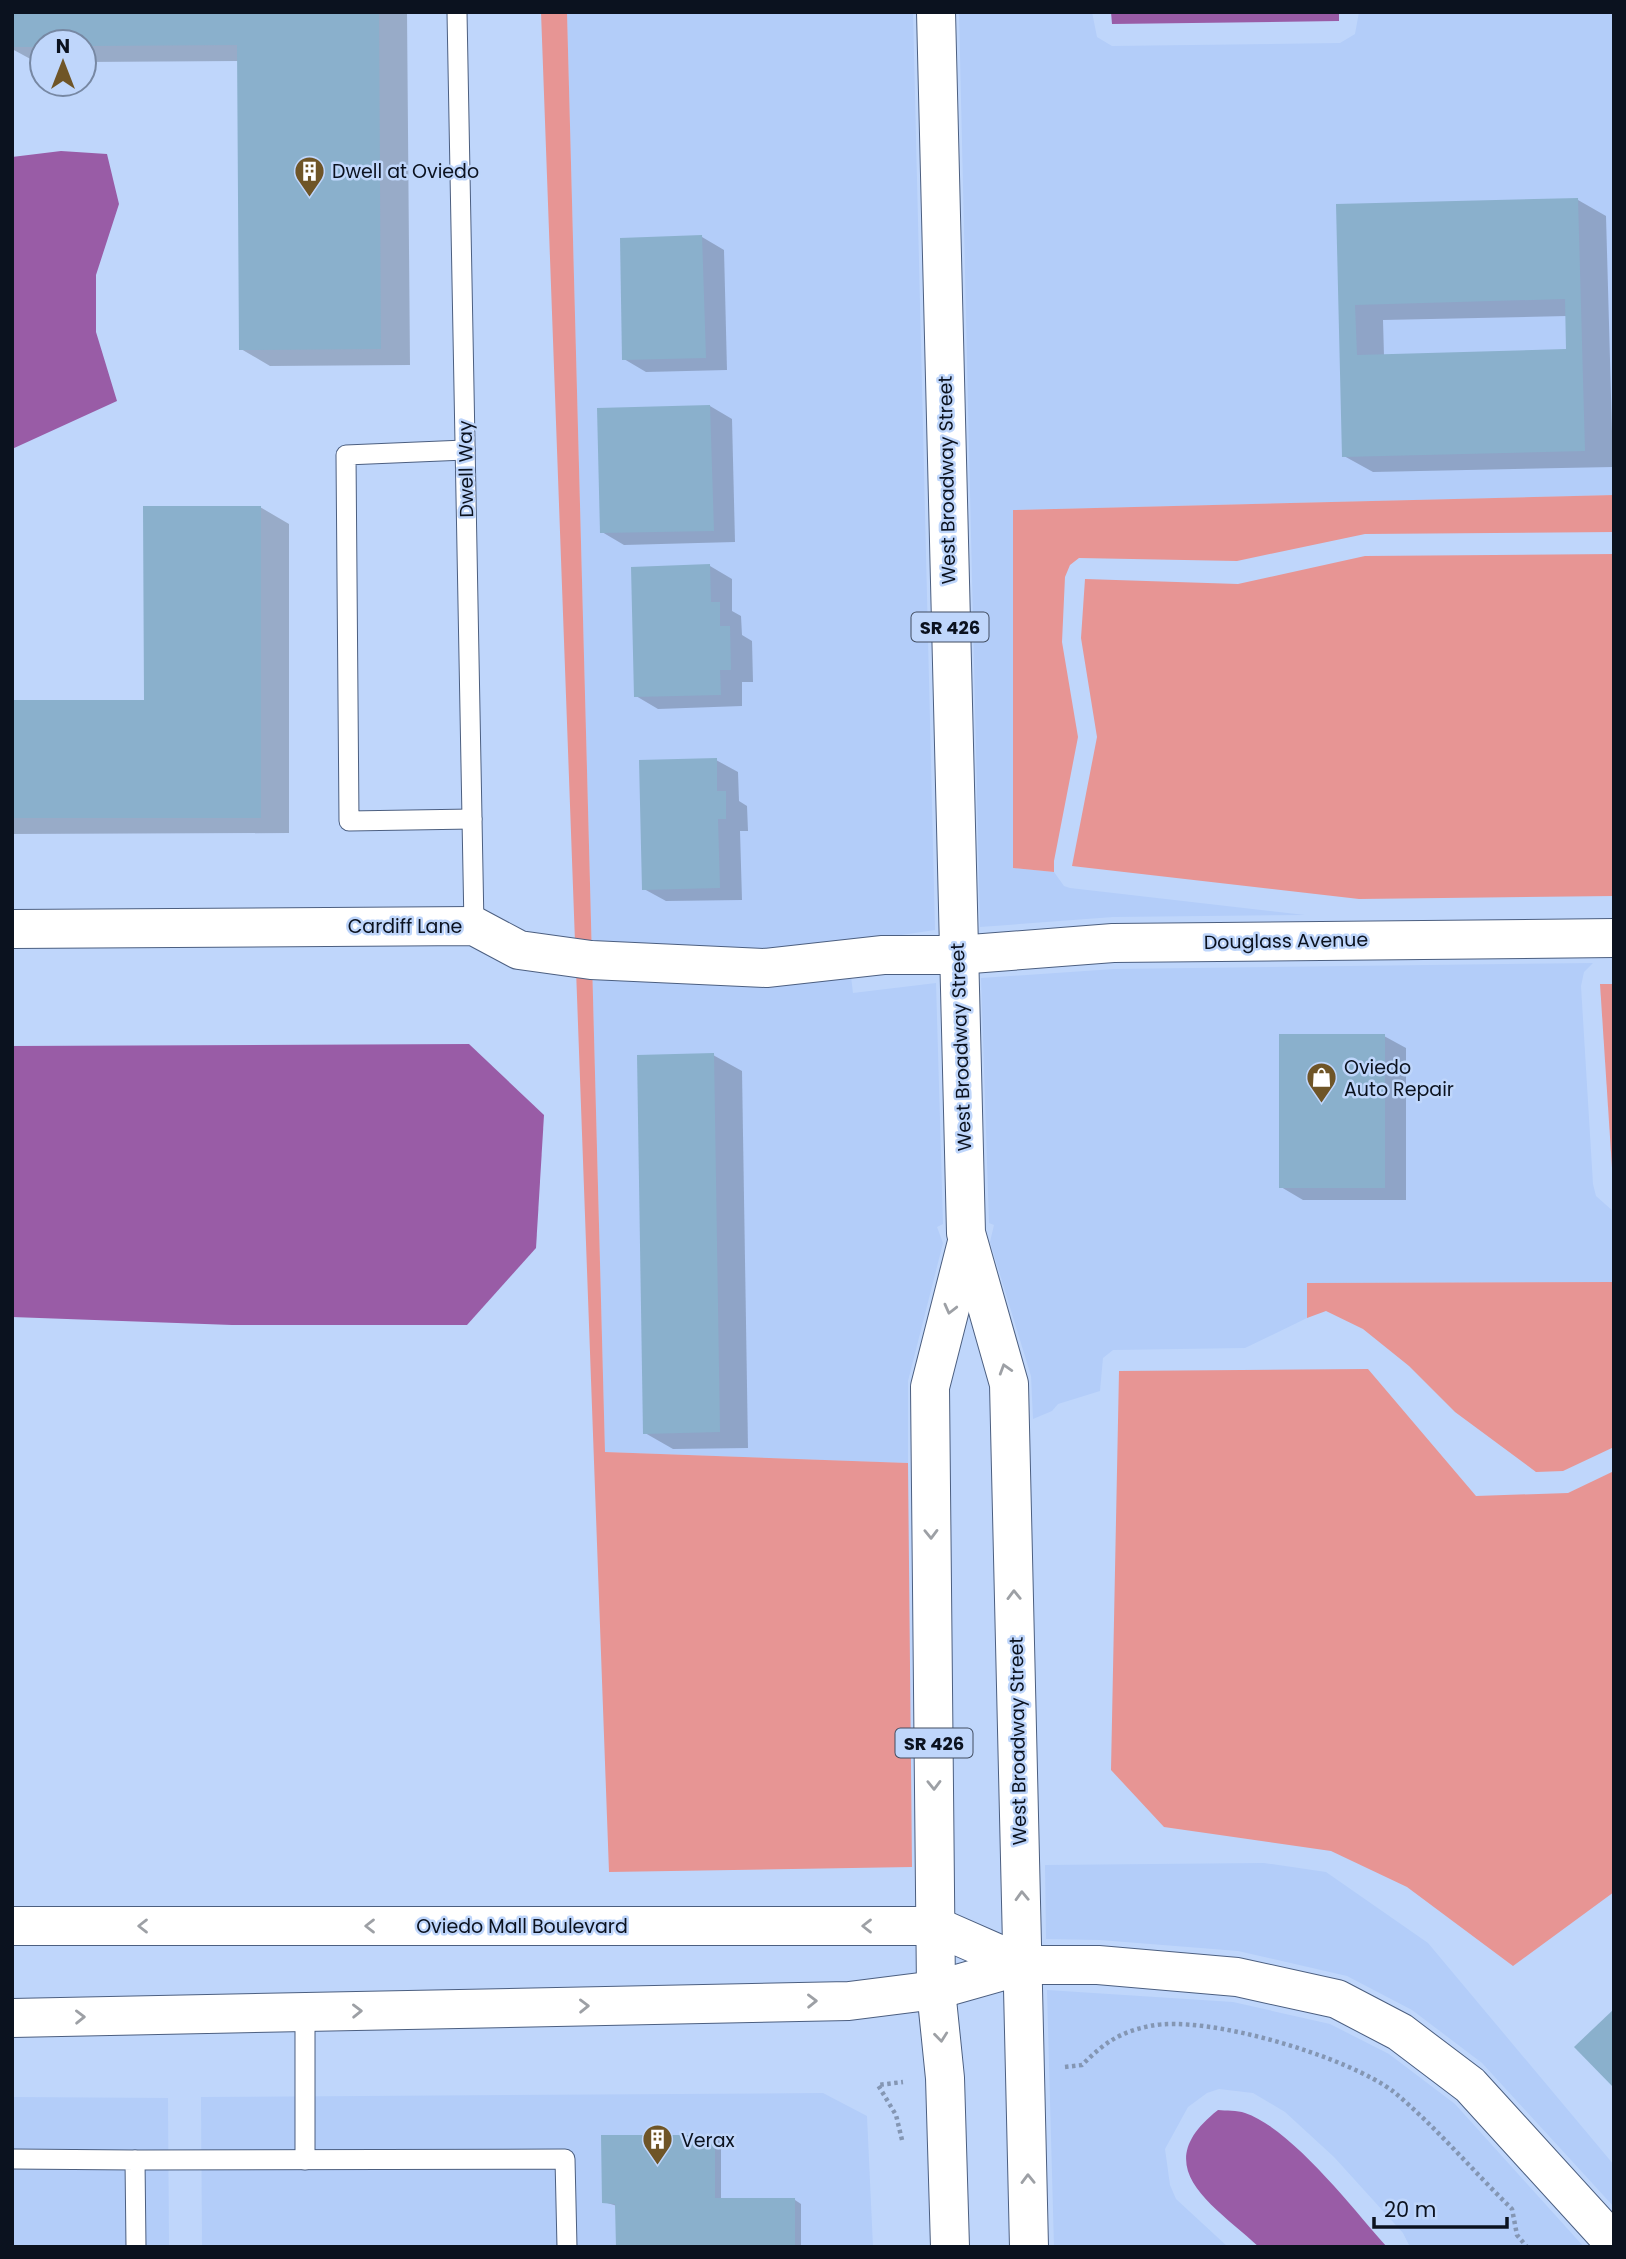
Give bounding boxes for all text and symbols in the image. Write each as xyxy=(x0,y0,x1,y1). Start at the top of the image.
north arrow xyxy=(28,28,98,98)
text: N xyxy=(56,33,70,60)
building icon: Dwell at Oviedo xyxy=(292,154,326,198)
place label: Dwell at Oviedo xyxy=(332,158,479,185)
street label: West Broadway Street xyxy=(932,375,962,585)
street label: Dwell Way xyxy=(452,420,480,518)
road number: SR 426 xyxy=(912,612,988,642)
street label: Cardiff Lane xyxy=(348,913,462,940)
street label: Douglass Avenue xyxy=(1204,926,1368,956)
street label: West Broadway Street xyxy=(944,942,978,1152)
place label: Oviedo Auto Repair xyxy=(1344,1054,1454,1103)
shop icon: Oviedo Auto Repair xyxy=(1304,1061,1338,1105)
one-way arrow xyxy=(944,1302,958,1314)
one-way arrow xyxy=(998,1363,1013,1375)
one-way arrow xyxy=(923,1529,939,1539)
one-way arrow xyxy=(1007,1590,1022,1601)
street label: West Broadway Street xyxy=(1003,1636,1033,1846)
road number: SR 426 xyxy=(895,1728,972,1758)
one-way arrow xyxy=(926,1781,942,1791)
one-way arrow xyxy=(1014,1891,1029,1902)
street label: Oviedo Mall Boulevard xyxy=(416,1913,628,1940)
one-way arrow xyxy=(137,1918,147,1934)
one-way arrow xyxy=(364,1918,375,1934)
one-way arrow xyxy=(861,1918,872,1934)
one-way arrow xyxy=(807,1994,818,2009)
one-way arrow xyxy=(579,1999,590,2014)
one-way arrow xyxy=(352,2004,363,2019)
one-way arrow xyxy=(76,2009,86,2025)
one-way arrow xyxy=(933,2032,948,2043)
building icon: Verax xyxy=(641,2123,675,2167)
place label: Verax xyxy=(681,2127,735,2154)
one-way arrow xyxy=(1020,2173,1036,2183)
scale bar xyxy=(1374,2186,1507,2230)
text: 20 m xyxy=(1384,2195,1437,2224)

